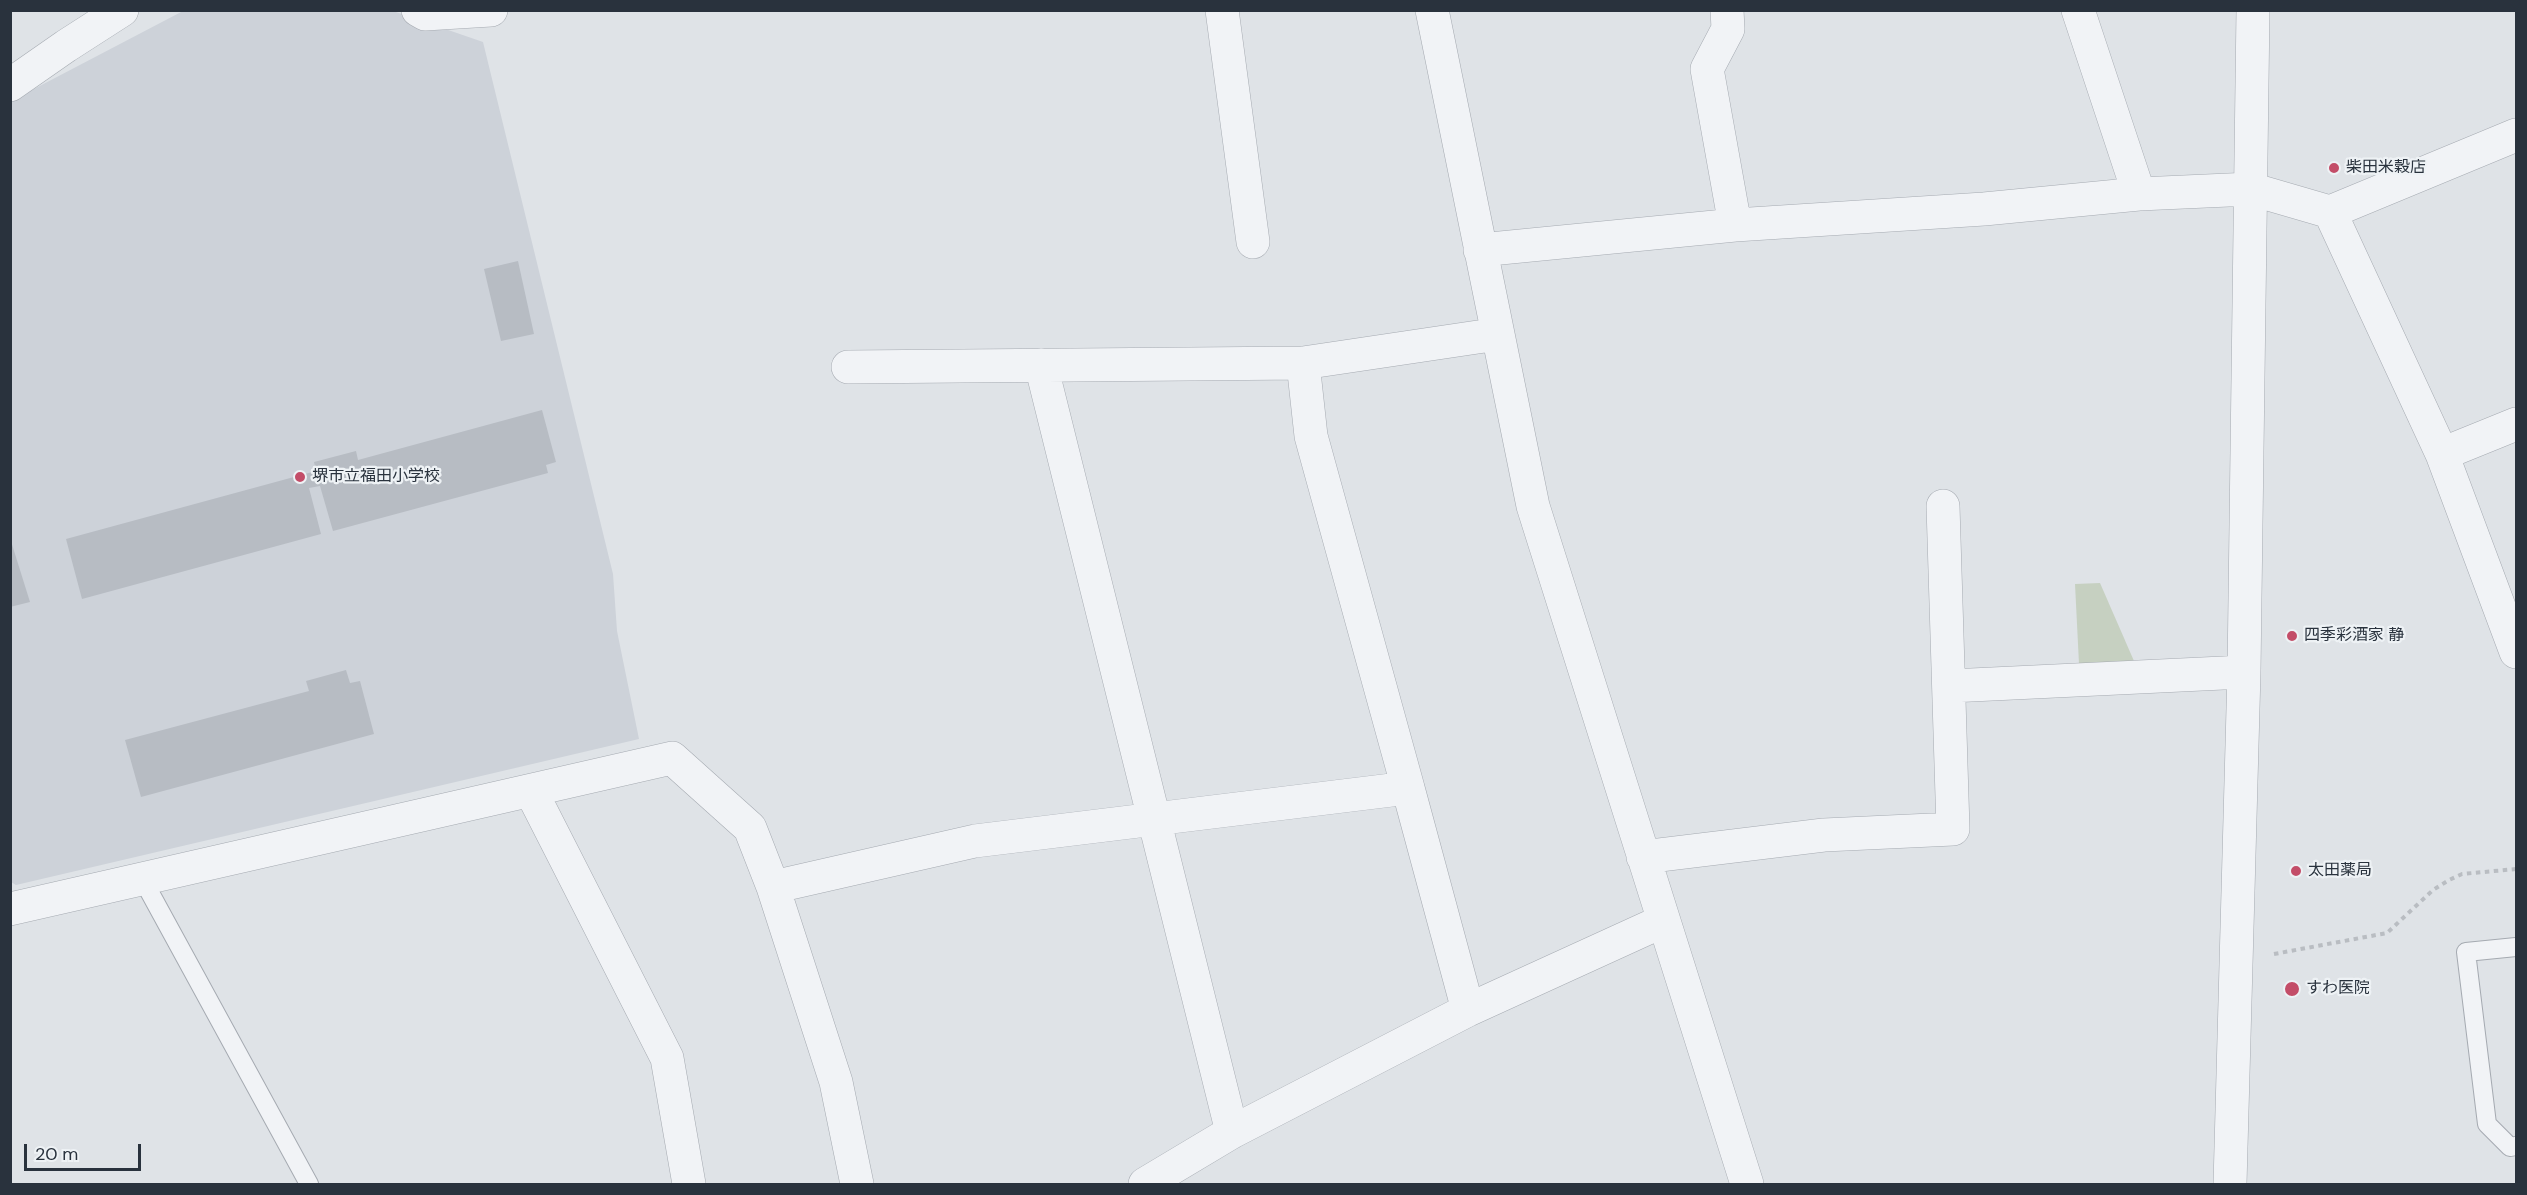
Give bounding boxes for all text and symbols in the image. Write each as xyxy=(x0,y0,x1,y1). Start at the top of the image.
place label: 柴田米穀店 xyxy=(2346,158,2426,178)
marker: 柴田米穀店 xyxy=(2327,161,2341,175)
place label: 堺市立福田小学校 xyxy=(312,467,440,487)
marker: 堺市立福田小学校 xyxy=(293,470,307,484)
place label: 四季彩酒家 静 xyxy=(2304,626,2404,646)
marker: 四季彩酒家 静 xyxy=(2285,629,2299,643)
place label: 太田薬局 xyxy=(2308,861,2372,881)
marker: 太田薬局 xyxy=(2289,864,2303,878)
place label: すわ医院 xyxy=(2306,979,2370,999)
marker: すわ医院 xyxy=(2283,980,2301,998)
scale bar xyxy=(27,1132,144,1170)
text: 20 m xyxy=(35,1142,78,1166)

